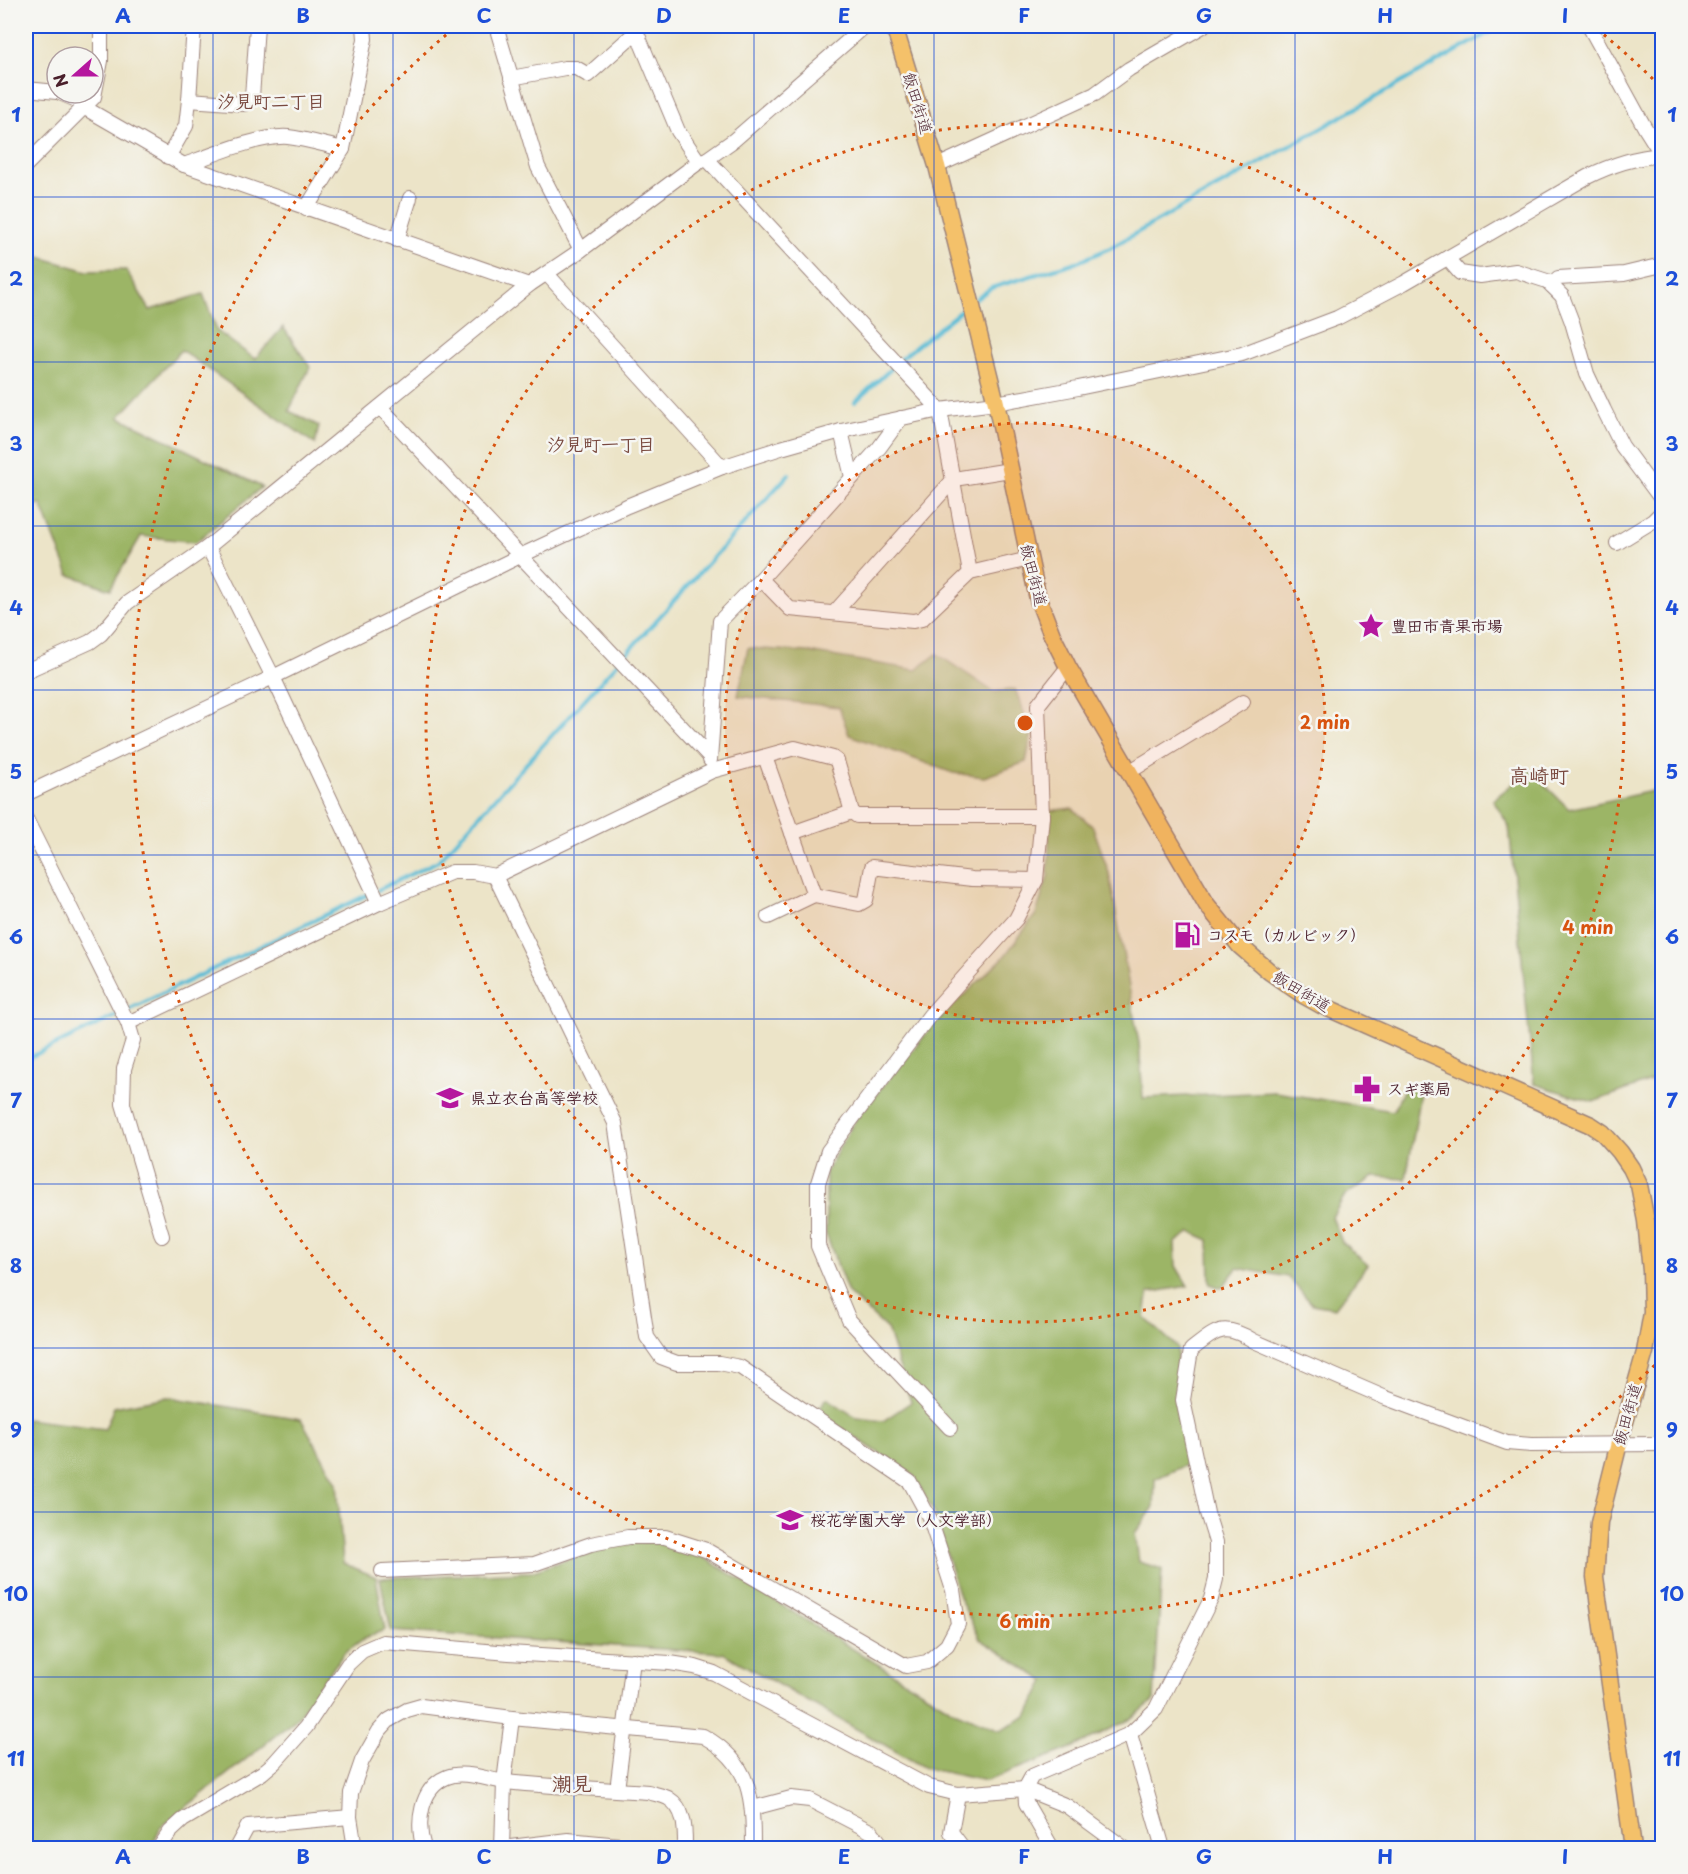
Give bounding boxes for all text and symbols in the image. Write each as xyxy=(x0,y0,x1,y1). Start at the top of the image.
text: A xyxy=(115,0,131,30)
text: B xyxy=(296,0,310,30)
text: C xyxy=(476,0,492,30)
text: D xyxy=(656,0,672,30)
text: E xyxy=(838,0,850,30)
text: F xyxy=(1018,0,1030,30)
text: G xyxy=(1196,0,1212,30)
text: H xyxy=(1377,0,1393,30)
text: I xyxy=(1562,0,1568,30)
north arrow xyxy=(45,45,105,105)
street label: 飯田街道 xyxy=(898,69,940,137)
text: N xyxy=(47,71,74,91)
district label: 汐見町二丁目 xyxy=(217,87,325,114)
text: 1 xyxy=(11,99,21,129)
text: 1 xyxy=(1667,99,1677,129)
text: 2 xyxy=(9,263,23,293)
text: 2 xyxy=(1665,263,1679,293)
text: 3 xyxy=(9,428,23,458)
text: 3 xyxy=(1665,428,1679,458)
district label: 汐見町一丁目 xyxy=(547,430,655,457)
street label: 飯田街道 xyxy=(1016,541,1054,609)
text: 4 xyxy=(9,592,23,622)
text: 4 xyxy=(1665,592,1679,622)
place icon: 豊田市青果市場 xyxy=(1356,611,1386,641)
place label: 豊田市青果市場 xyxy=(1391,613,1503,637)
text: 2 min xyxy=(1300,708,1350,735)
centre of rings xyxy=(1015,713,1035,733)
text: 5 xyxy=(10,756,22,786)
text: 5 xyxy=(1666,756,1678,786)
district label: 高崎町 xyxy=(1509,760,1569,790)
text: 4 min xyxy=(1562,913,1614,940)
fuel station icon: コスモ（カルビック） xyxy=(1172,920,1202,950)
text: 6 xyxy=(9,921,23,951)
text: 6 xyxy=(1665,921,1679,951)
place label: コスモ（カルビック） xyxy=(1207,922,1366,946)
street label: 飯田街道 xyxy=(1269,963,1336,1017)
pharmacy icon: スギ薬局 xyxy=(1352,1074,1382,1104)
place label: スギ薬局 xyxy=(1387,1076,1451,1100)
school or university icon: 県立衣台高等学校 xyxy=(435,1083,465,1113)
text: 7 xyxy=(10,1085,22,1115)
place label: 県立衣台高等学校 xyxy=(470,1085,598,1109)
text: 7 xyxy=(1666,1085,1678,1115)
text: 8 xyxy=(10,1250,22,1280)
text: 8 xyxy=(1666,1250,1678,1280)
street label: 飯田街道 xyxy=(1606,1380,1646,1448)
text: 9 xyxy=(10,1414,22,1444)
text: 9 xyxy=(1666,1414,1678,1444)
school or university icon: 桜花学園大学（人文学部） xyxy=(775,1505,805,1535)
place label: 桜花学園大学（人文学部） xyxy=(810,1507,1002,1531)
text: 10 xyxy=(4,1578,28,1608)
text: 10 xyxy=(1660,1578,1684,1608)
text: 6 min xyxy=(1000,1607,1050,1634)
text: 11 xyxy=(7,1743,25,1773)
text: 11 xyxy=(1663,1743,1681,1773)
district label: 潮見 xyxy=(552,1768,592,1798)
text: A xyxy=(115,1841,131,1871)
text: B xyxy=(296,1841,310,1871)
text: C xyxy=(476,1841,492,1871)
text: D xyxy=(656,1841,672,1871)
text: E xyxy=(838,1841,850,1871)
text: F xyxy=(1018,1841,1030,1871)
text: G xyxy=(1196,1841,1212,1871)
text: H xyxy=(1377,1841,1393,1871)
text: I xyxy=(1562,1841,1568,1871)

